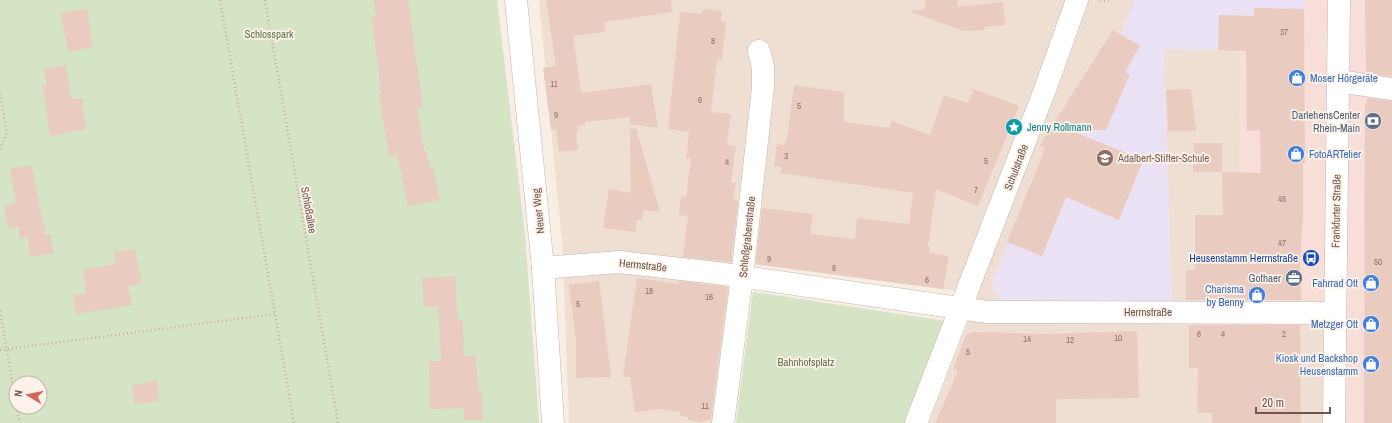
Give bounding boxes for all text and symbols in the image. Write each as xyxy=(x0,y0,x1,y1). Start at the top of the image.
house number: 37 xyxy=(1280,26,1288,38)
park label: Schlosspark xyxy=(244,27,294,41)
house number: 8 xyxy=(711,35,715,47)
shop icon: Moser Hörgeräte xyxy=(1287,68,1307,88)
place label: Moser Hörgeräte xyxy=(1310,71,1378,85)
house number: 11 xyxy=(550,78,558,90)
house number: 6 xyxy=(698,94,702,106)
house number: 5 xyxy=(797,100,801,112)
place label: DarlehensCenter Rhein-Main xyxy=(1292,108,1360,135)
house number: 9 xyxy=(554,109,558,121)
bank icon: DarlehensCenter Rhein-Main xyxy=(1363,111,1383,131)
place icon: Jenny Rollmann xyxy=(1004,117,1024,137)
place label: Jenny Rollmann xyxy=(1027,120,1092,134)
street label: Schulstraße xyxy=(1001,142,1031,192)
shop icon: FotoARTelier xyxy=(1286,144,1306,164)
place label: FotoARTelier xyxy=(1309,147,1361,161)
school or university icon: Adalbert-Stifter-Schule xyxy=(1095,148,1115,168)
house number: 3 xyxy=(784,150,788,162)
place label: Adalbert-Stifter-Schule xyxy=(1117,151,1209,165)
house number: 5 xyxy=(984,155,988,167)
house number: 4 xyxy=(725,156,729,168)
street label: Frankfurter Straße xyxy=(1328,174,1344,248)
house number: 7 xyxy=(974,184,978,196)
street label: Schloßallee xyxy=(298,186,320,234)
street label: Neuer Weg xyxy=(529,188,547,234)
house number: 45 xyxy=(1278,193,1286,205)
street label: Schloßgrabenstraße xyxy=(736,196,758,278)
house number: 47 xyxy=(1278,237,1286,249)
bus stop icon: Heusenstamm Herrnstraße xyxy=(1301,248,1321,268)
place label: Heusenstamm Herrnstraße xyxy=(1189,251,1298,265)
house number: 9 xyxy=(767,253,771,265)
street label: Herrnstraße xyxy=(618,256,668,274)
house number: 50 xyxy=(1374,256,1382,268)
house number: 8 xyxy=(832,262,836,274)
office icon: Gothaer xyxy=(1284,268,1304,288)
place label: Gothaer xyxy=(1248,271,1281,285)
shop icon: Fahrrad Ott xyxy=(1361,273,1381,293)
house number: 6 xyxy=(925,274,929,286)
place label: Fahrrad Ott xyxy=(1312,276,1358,290)
place label: Charisma by Benny xyxy=(1205,282,1244,309)
house number: 18 xyxy=(645,285,653,297)
shop icon: Charisma by Benny xyxy=(1247,285,1267,305)
house number: 16 xyxy=(705,291,713,303)
house number: 5 xyxy=(576,298,580,310)
street label: Herrnstraße xyxy=(1124,305,1172,319)
shop icon: Metzger Ott xyxy=(1361,314,1381,334)
place label: Metzger Ott xyxy=(1311,317,1358,331)
house number: 6 xyxy=(1197,328,1201,340)
house number: 4 xyxy=(1221,328,1225,340)
house number: 2 xyxy=(1282,328,1286,340)
house number: 10 xyxy=(1114,332,1122,344)
house number: 14 xyxy=(1023,333,1031,345)
house number: 12 xyxy=(1066,334,1074,346)
house number: 5 xyxy=(966,346,970,358)
place label: Kiosk und Backshop Heusenstamm xyxy=(1276,351,1358,378)
shop icon: Kiosk und Backshop Heusenstamm xyxy=(1361,354,1381,374)
park label: Bahnhofsplatz xyxy=(777,355,835,369)
north arrow xyxy=(8,375,48,415)
text: N xyxy=(11,389,26,398)
scale bar xyxy=(1256,389,1330,415)
text: 20 m xyxy=(1262,395,1284,411)
house number: 11 xyxy=(701,400,709,412)

